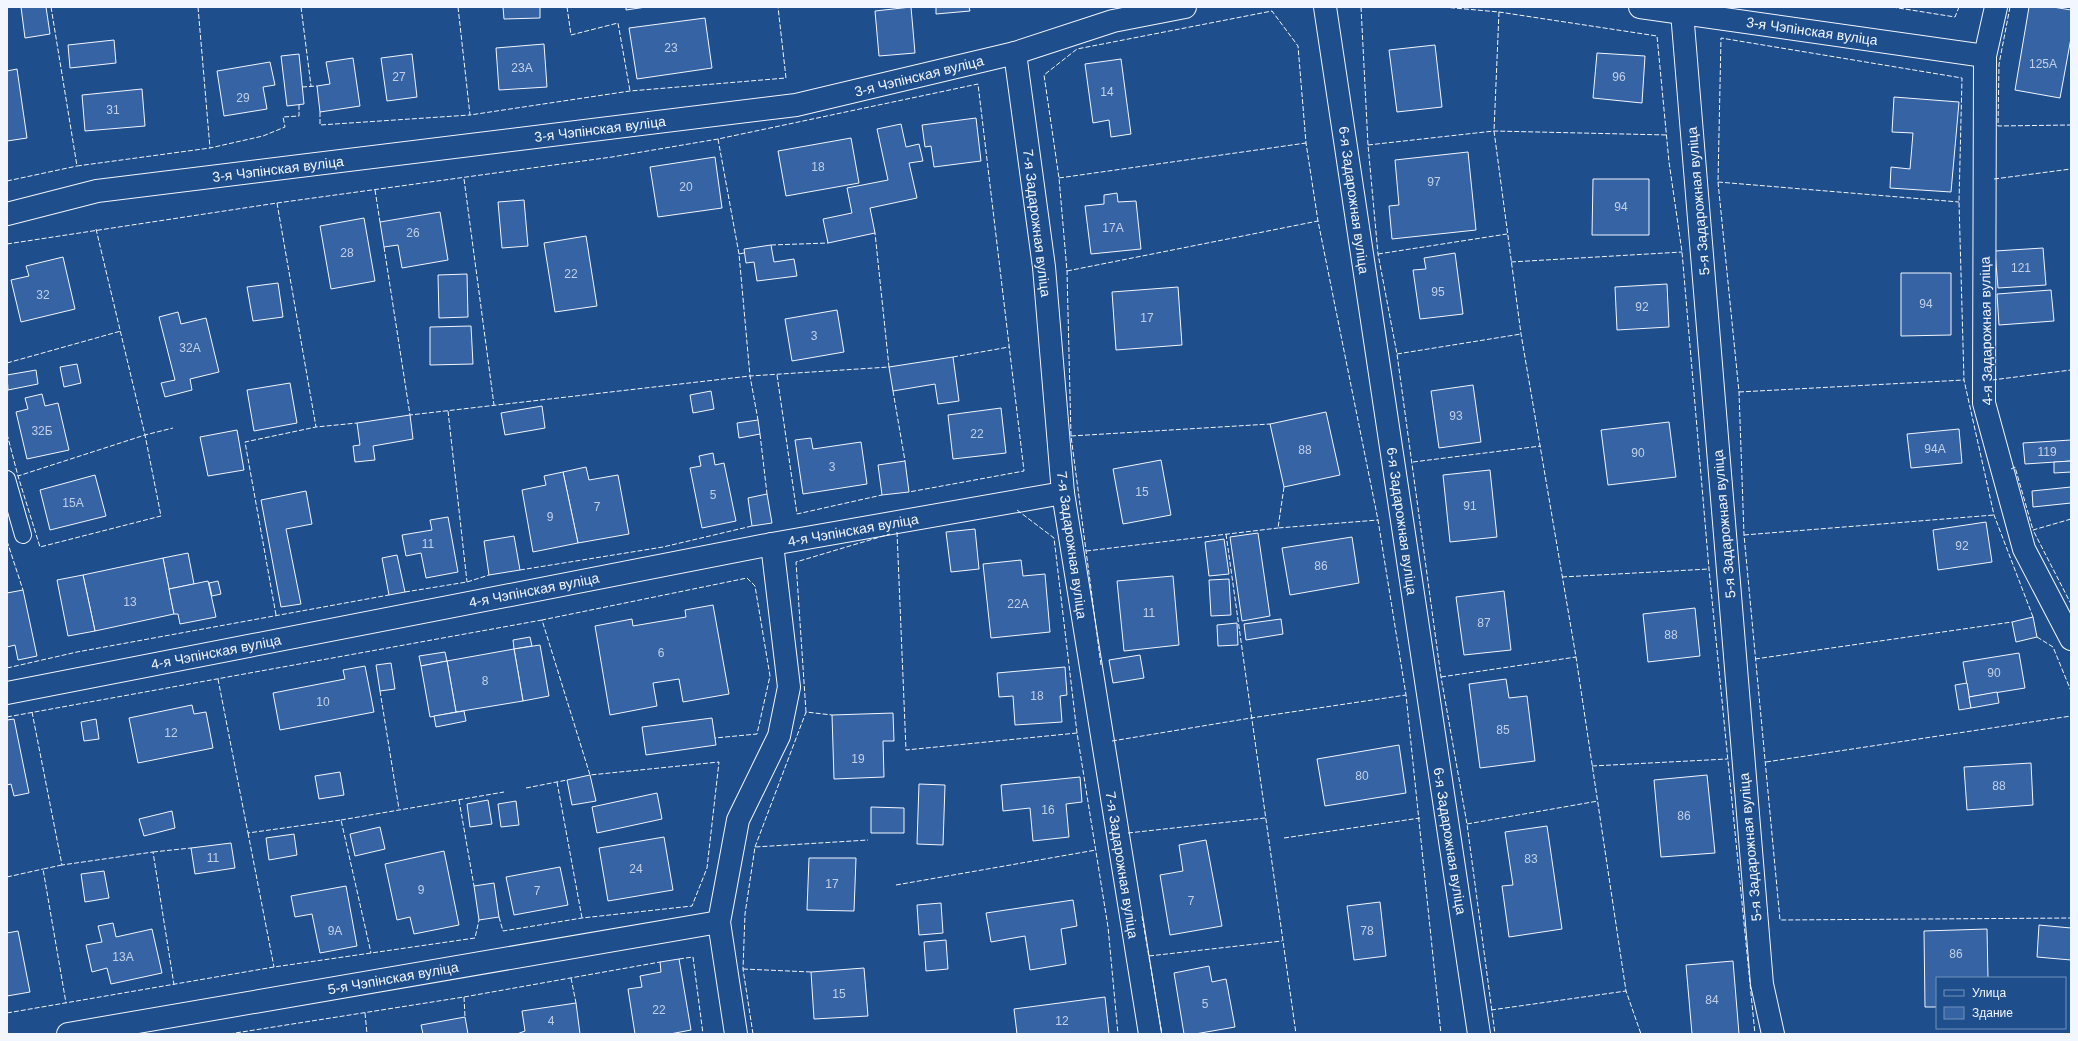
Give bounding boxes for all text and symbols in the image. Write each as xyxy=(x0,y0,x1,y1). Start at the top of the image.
street label: 3-я Чэпінская вуліца xyxy=(1745,14,1879,48)
house number: 23 xyxy=(664,41,678,55)
street label: 3-я Чэпінская вуліца xyxy=(853,52,985,100)
house number: 125А xyxy=(2029,57,2057,71)
house number: 23А xyxy=(511,61,533,75)
house number: 27 xyxy=(392,70,406,84)
house number: 96 xyxy=(1612,70,1626,84)
house number: 14 xyxy=(1100,85,1114,99)
house number: 29 xyxy=(236,91,250,105)
house number: 31 xyxy=(106,103,120,117)
street label: 3-я Чэпінская вуліца xyxy=(533,113,667,145)
street label: 6-я Задарожная вуліца xyxy=(1336,125,1372,275)
street label: 5-я Задарожная вуліца xyxy=(1684,126,1712,276)
street label: 7-я Задарожная вуліца xyxy=(1020,148,1054,298)
street label: 3-я Чэпінская вуліца xyxy=(211,153,345,185)
house number: 18 xyxy=(811,160,825,174)
house number: 97 xyxy=(1427,175,1441,189)
house number: 20 xyxy=(679,180,693,194)
house number: 94 xyxy=(1614,200,1628,214)
house number: 17А xyxy=(1102,221,1124,235)
house number: 26 xyxy=(406,226,420,240)
house number: 28 xyxy=(340,246,354,260)
street label: 4-я Задарожная вуліца xyxy=(1977,256,1995,406)
house number: 121 xyxy=(2011,261,2031,275)
house number: 22 xyxy=(564,267,578,281)
house number: 95 xyxy=(1431,285,1445,299)
house number: 32 xyxy=(36,288,50,302)
house number: 94 xyxy=(1919,297,1933,311)
house number: 92 xyxy=(1635,300,1649,314)
house number: 17 xyxy=(1140,311,1154,325)
house number: 3 xyxy=(811,329,818,343)
house number: 32А xyxy=(179,341,201,355)
house number: 93 xyxy=(1449,409,1463,423)
house number: 32Б xyxy=(31,424,53,438)
house number: 22 xyxy=(970,427,984,441)
house number: 94А xyxy=(1924,442,1946,456)
house number: 88 xyxy=(1298,443,1312,457)
house number: 119 xyxy=(2037,445,2057,459)
street label: 6-я Задарожная вуліца xyxy=(1384,446,1420,596)
house number: 90 xyxy=(1631,446,1645,460)
street label: 5-я Задарожная вуліца xyxy=(1710,449,1738,599)
house number: 3 xyxy=(829,460,836,474)
street label: 7-я Задарожная вуліца xyxy=(1054,470,1090,620)
house number: 15 xyxy=(1135,485,1149,499)
house number: 5 xyxy=(710,488,717,502)
house number: 15А xyxy=(62,496,84,510)
house number: 91 xyxy=(1463,499,1477,513)
house number: 7 xyxy=(594,500,601,514)
house number: 9 xyxy=(547,510,554,524)
street label: 4-я Чэпінская вуліца xyxy=(786,511,920,549)
house number: 11 xyxy=(422,537,435,551)
house number: 92 xyxy=(1955,539,1969,553)
house number: 86 xyxy=(1314,559,1328,573)
street label: 4-я Чэпінская вуліца xyxy=(467,569,601,610)
house number: 13 xyxy=(123,595,137,609)
house number: 22А xyxy=(1007,597,1029,611)
house number: 11 xyxy=(1143,606,1156,620)
house number: 87 xyxy=(1477,616,1491,630)
house number: 88 xyxy=(1664,628,1678,642)
street label: 4-я Чэпінская вуліца xyxy=(149,631,283,672)
house number: 6 xyxy=(658,646,665,660)
house number: 90 xyxy=(1987,666,2001,680)
house number: 8 xyxy=(482,674,489,688)
house number: 18 xyxy=(1030,689,1044,703)
house number: 10 xyxy=(316,695,330,709)
house number: 85 xyxy=(1496,723,1510,737)
house number: 12 xyxy=(164,726,178,740)
house number: 19 xyxy=(851,752,865,766)
street label: 6-я Задарожная вуліца xyxy=(1430,766,1470,916)
house number: 80 xyxy=(1355,769,1369,783)
street label: 5-я Задарожная вуліца xyxy=(1736,772,1764,922)
house number: 88 xyxy=(1992,779,2006,793)
street label: 7-я Задарожная вуліца xyxy=(1102,790,1142,940)
house number: 16 xyxy=(1041,803,1055,817)
house number: 86 xyxy=(1677,809,1691,823)
house number: 11 xyxy=(207,851,220,865)
house number: 83 xyxy=(1524,852,1538,866)
house number: 24 xyxy=(629,862,643,876)
house number: 17 xyxy=(825,877,839,891)
house number: 9 xyxy=(418,883,425,897)
house number: 7 xyxy=(534,884,541,898)
house number: 7 xyxy=(1188,894,1195,908)
house number: 9А xyxy=(328,924,342,938)
house number: 78 xyxy=(1360,924,1374,938)
house number: 86 xyxy=(1949,947,1963,961)
house number: 13А xyxy=(112,950,134,964)
street label: 5-я Чэпінская вуліца xyxy=(326,959,460,997)
legend xyxy=(1936,977,2066,1029)
text: Улица xyxy=(1972,986,2006,1000)
house number: 15 xyxy=(832,987,846,1001)
house number: 84 xyxy=(1705,993,1719,1007)
house number: 5 xyxy=(1202,997,1209,1011)
house number: 22 xyxy=(652,1003,666,1017)
text: Здание xyxy=(1972,1006,2013,1020)
house number: 4 xyxy=(548,1014,555,1028)
house number: 12 xyxy=(1055,1014,1069,1028)

